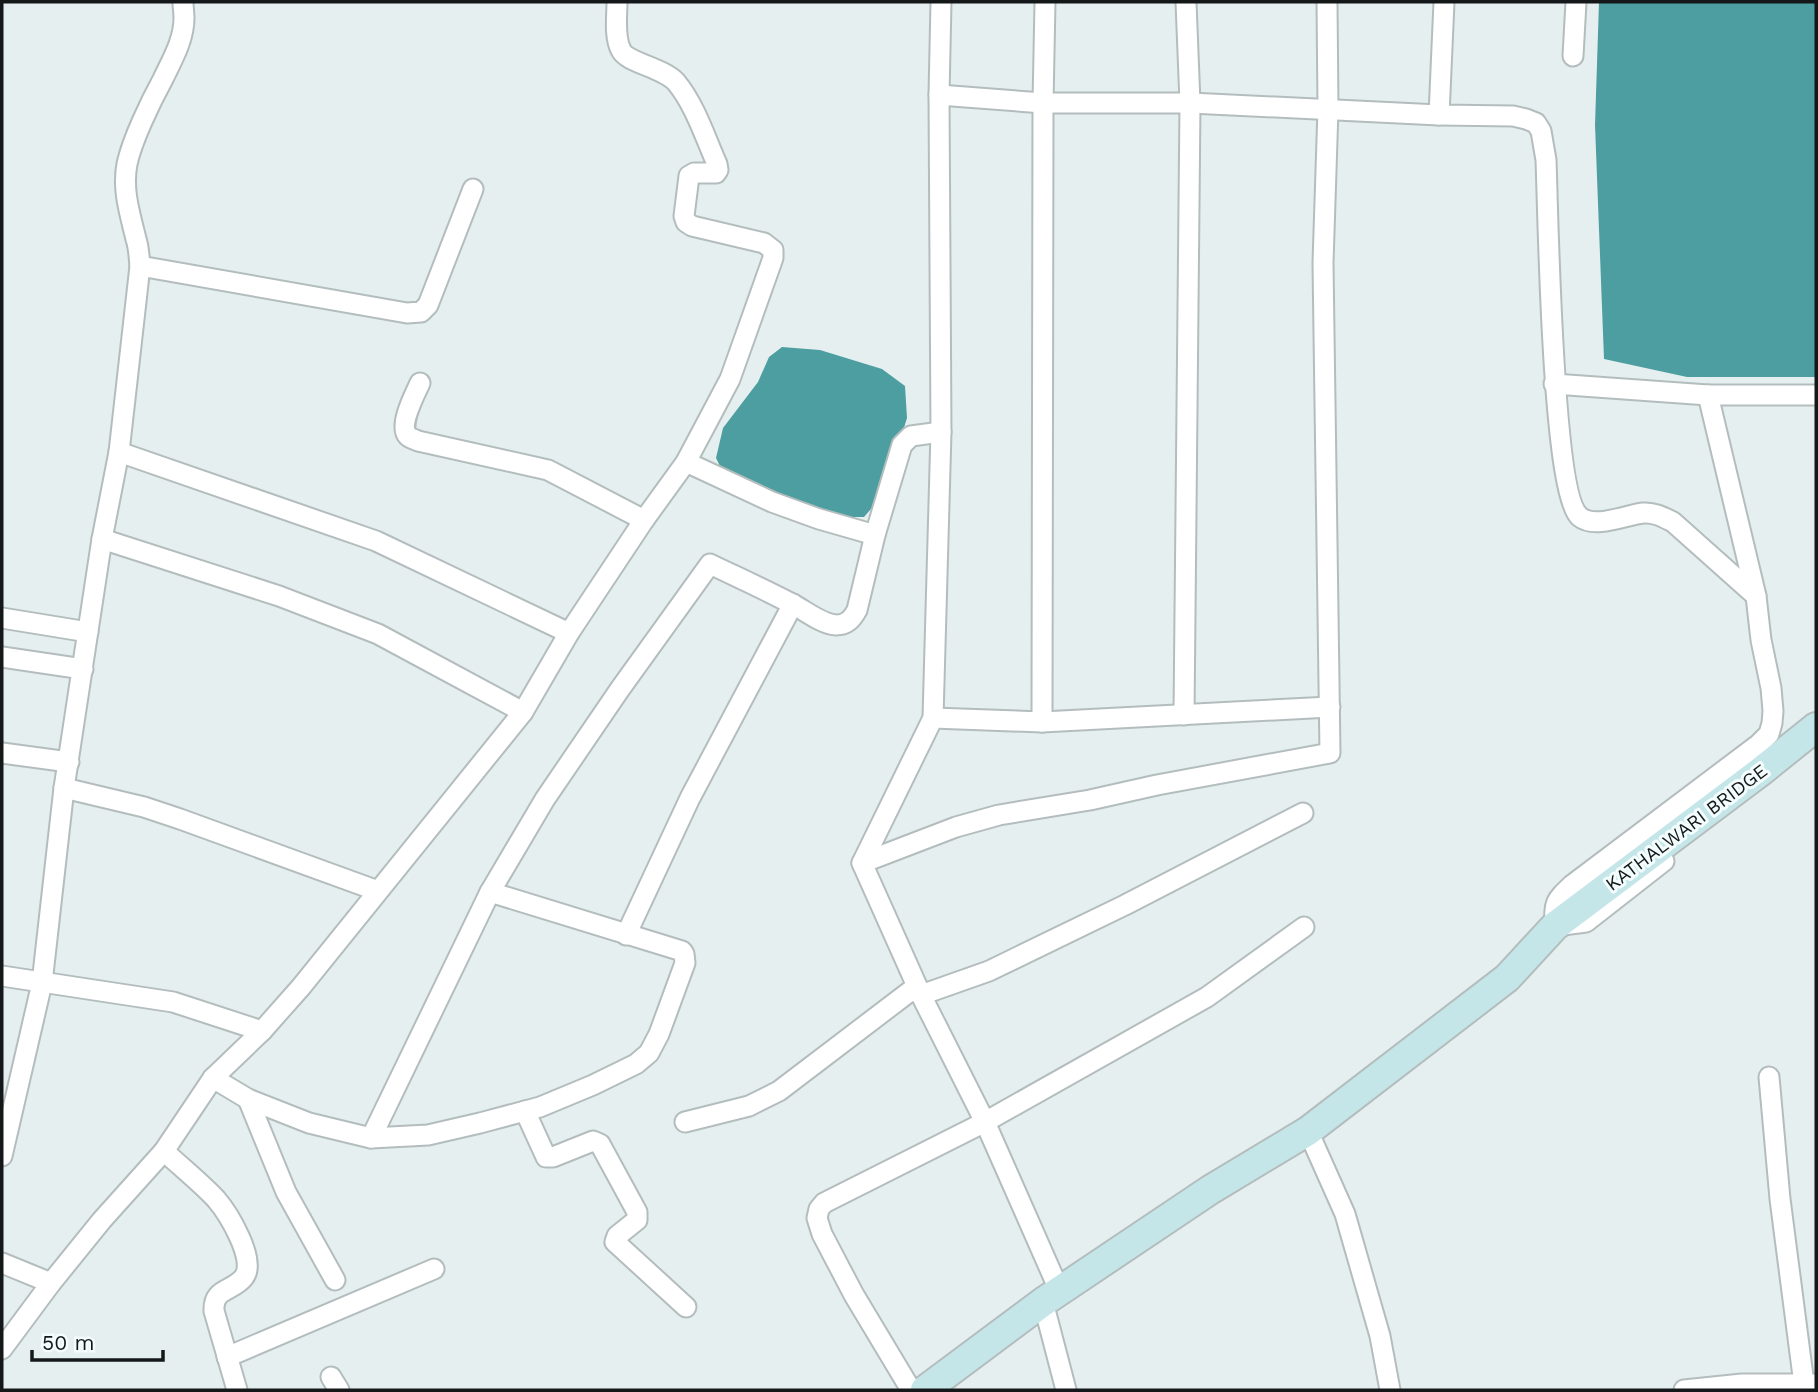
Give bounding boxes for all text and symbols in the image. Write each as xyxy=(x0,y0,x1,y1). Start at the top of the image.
street label: KATHALWARI BRIDGE xyxy=(1601,759,1772,896)
scale bar xyxy=(32,1318,163,1362)
text: 50 m xyxy=(42,1330,94,1355)

